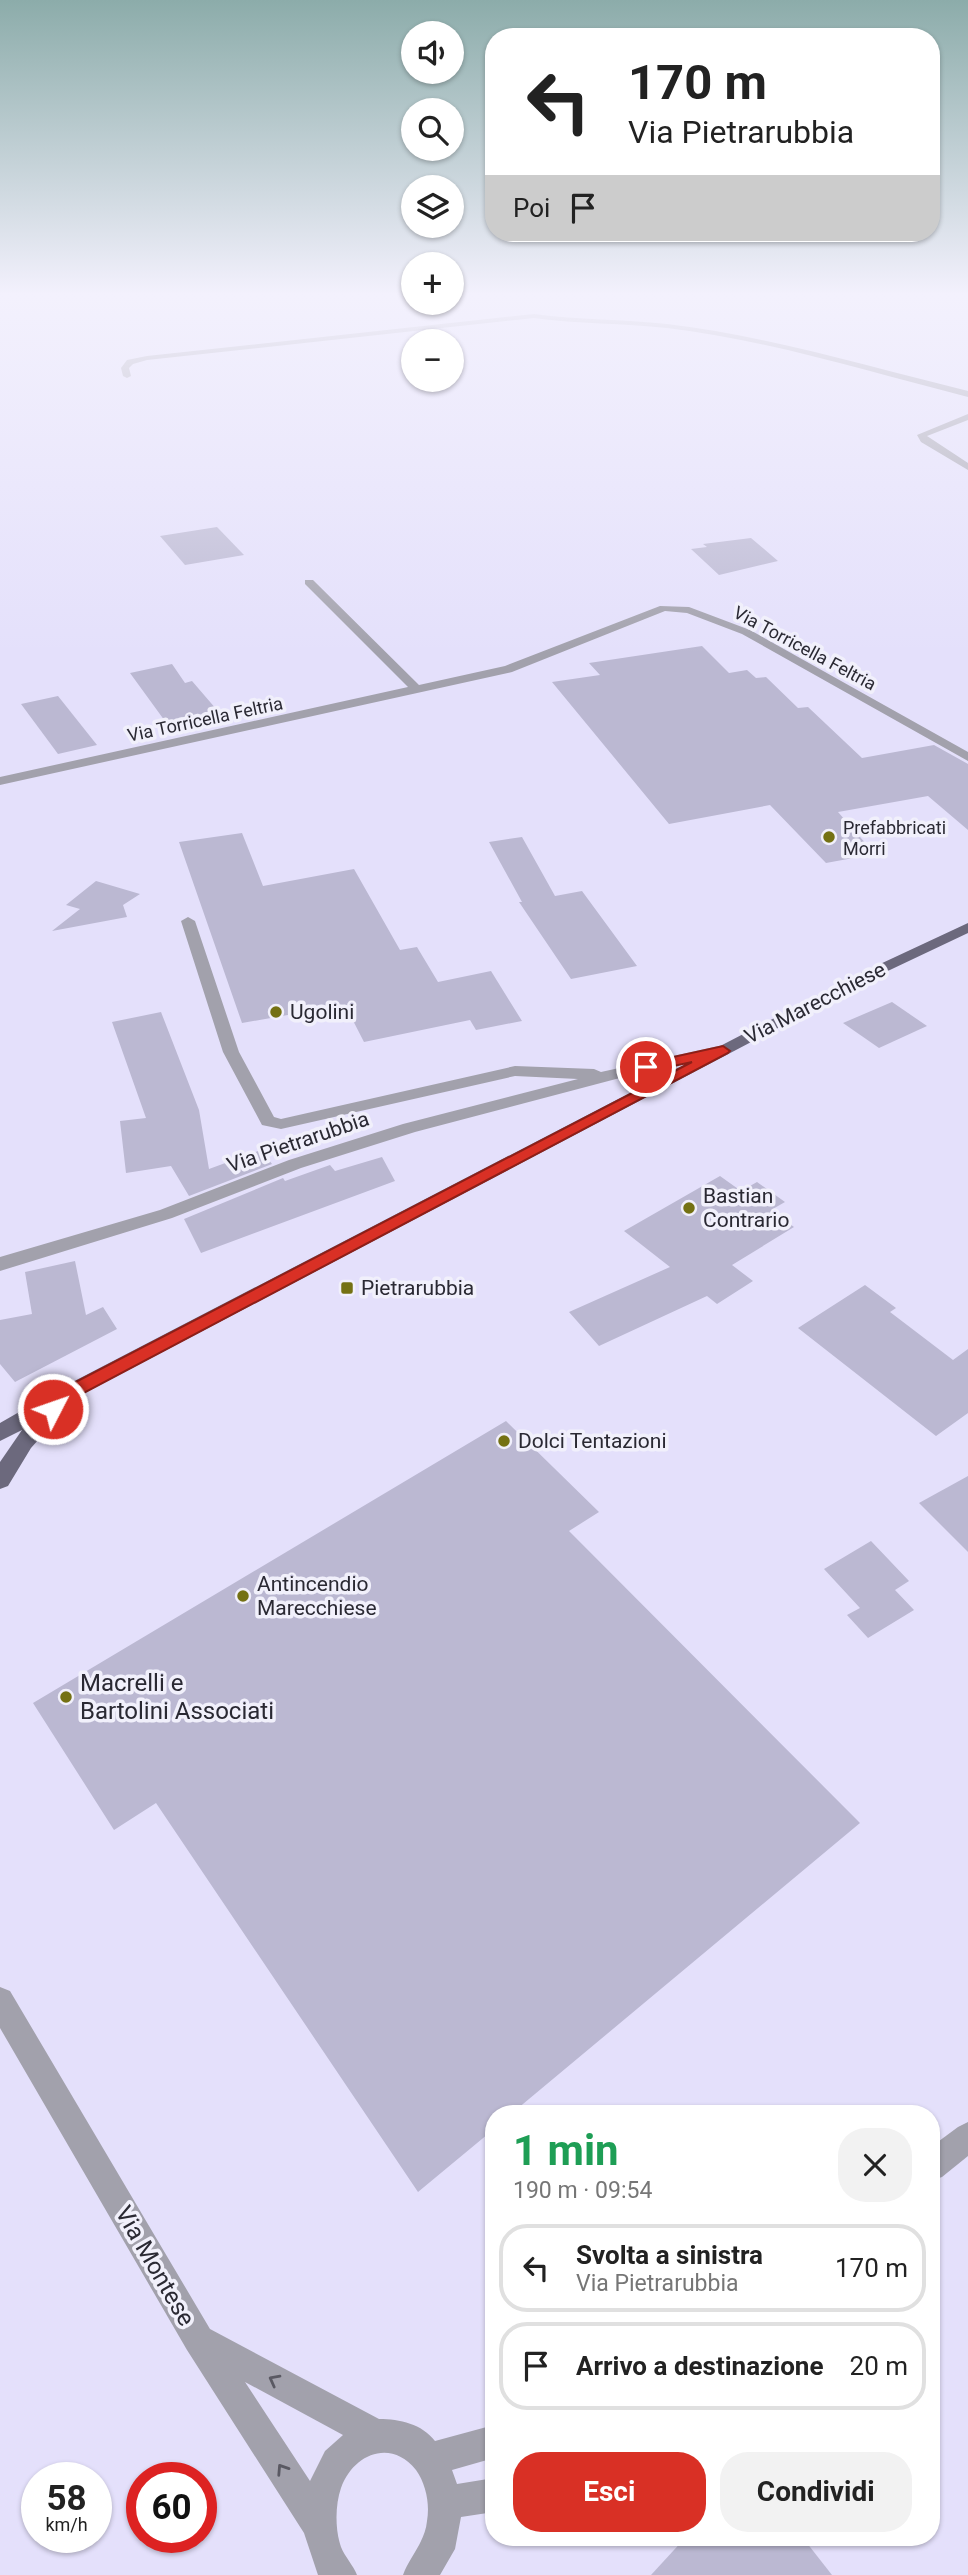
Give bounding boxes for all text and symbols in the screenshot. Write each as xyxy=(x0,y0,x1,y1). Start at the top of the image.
map controls xyxy=(401,21,464,392)
button: sound xyxy=(401,21,464,84)
text: 170 m xyxy=(628,54,767,111)
icon: left xyxy=(513,56,604,147)
button: search xyxy=(401,98,464,161)
text: Via Pietrarubbia xyxy=(628,113,854,151)
button: layers xyxy=(401,175,464,238)
icon: arrive xyxy=(564,189,602,227)
text: Poi xyxy=(513,193,550,223)
button: + xyxy=(401,252,464,315)
button: − xyxy=(401,329,464,392)
street label: Via Torricella Feltria xyxy=(730,602,880,694)
street label: Via Torricella Feltria xyxy=(125,692,285,746)
place label: Prefabbricati Morri xyxy=(843,817,946,859)
marker: Prefabbricati Morri xyxy=(821,829,837,845)
street label: Via Marecchiese xyxy=(741,957,889,1049)
place label: Ugolini xyxy=(290,1000,354,1024)
marker: Ugolini xyxy=(268,1004,284,1020)
pin xyxy=(616,1037,676,1097)
icon: arrive xyxy=(627,1048,665,1086)
street label: Via Pietrarubbia xyxy=(224,1106,372,1178)
place label: Bastian Contrario xyxy=(703,1184,789,1232)
marker: Bastian Contrario xyxy=(681,1200,697,1216)
place label: Pietrarubbia xyxy=(361,1276,474,1300)
marker: Pietrarubbia xyxy=(339,1280,355,1296)
position arrow xyxy=(16,1372,90,1446)
place label: Dolci Tentazioni xyxy=(518,1429,667,1453)
marker: Dolci Tentazioni xyxy=(496,1433,512,1449)
place label: Antincendio Marecchiese xyxy=(257,1572,377,1620)
marker: Antincendio Marecchiese xyxy=(235,1588,251,1604)
place label: Macrelli e Bartolini Associati xyxy=(80,1669,274,1725)
marker: Macrelli e Bartolini Associati xyxy=(58,1689,74,1705)
text: 1 min xyxy=(513,2126,619,2175)
button: close xyxy=(838,2128,912,2202)
text: 190 m · 09:54 xyxy=(513,2177,652,2204)
street label: Via Montese xyxy=(109,2201,201,2331)
text: Svolta a sinistra xyxy=(576,2240,763,2270)
icon: left xyxy=(517,2249,555,2287)
text: 170 m xyxy=(835,2253,908,2283)
text: Via Pietrarubbia xyxy=(576,2270,739,2297)
icon: arrive xyxy=(517,2347,555,2385)
text: Arrivo a destinazione xyxy=(576,2351,823,2381)
text: 20 m xyxy=(850,2351,908,2381)
one-way arrow xyxy=(269,2375,281,2388)
button: Esci xyxy=(513,2452,706,2532)
button: Condividi xyxy=(720,2452,912,2532)
speed limit sign: 60 xyxy=(126,2462,217,2553)
one-way arrow xyxy=(278,2464,290,2477)
text: 58 xyxy=(46,2478,87,2519)
text: km/h xyxy=(45,2514,88,2535)

